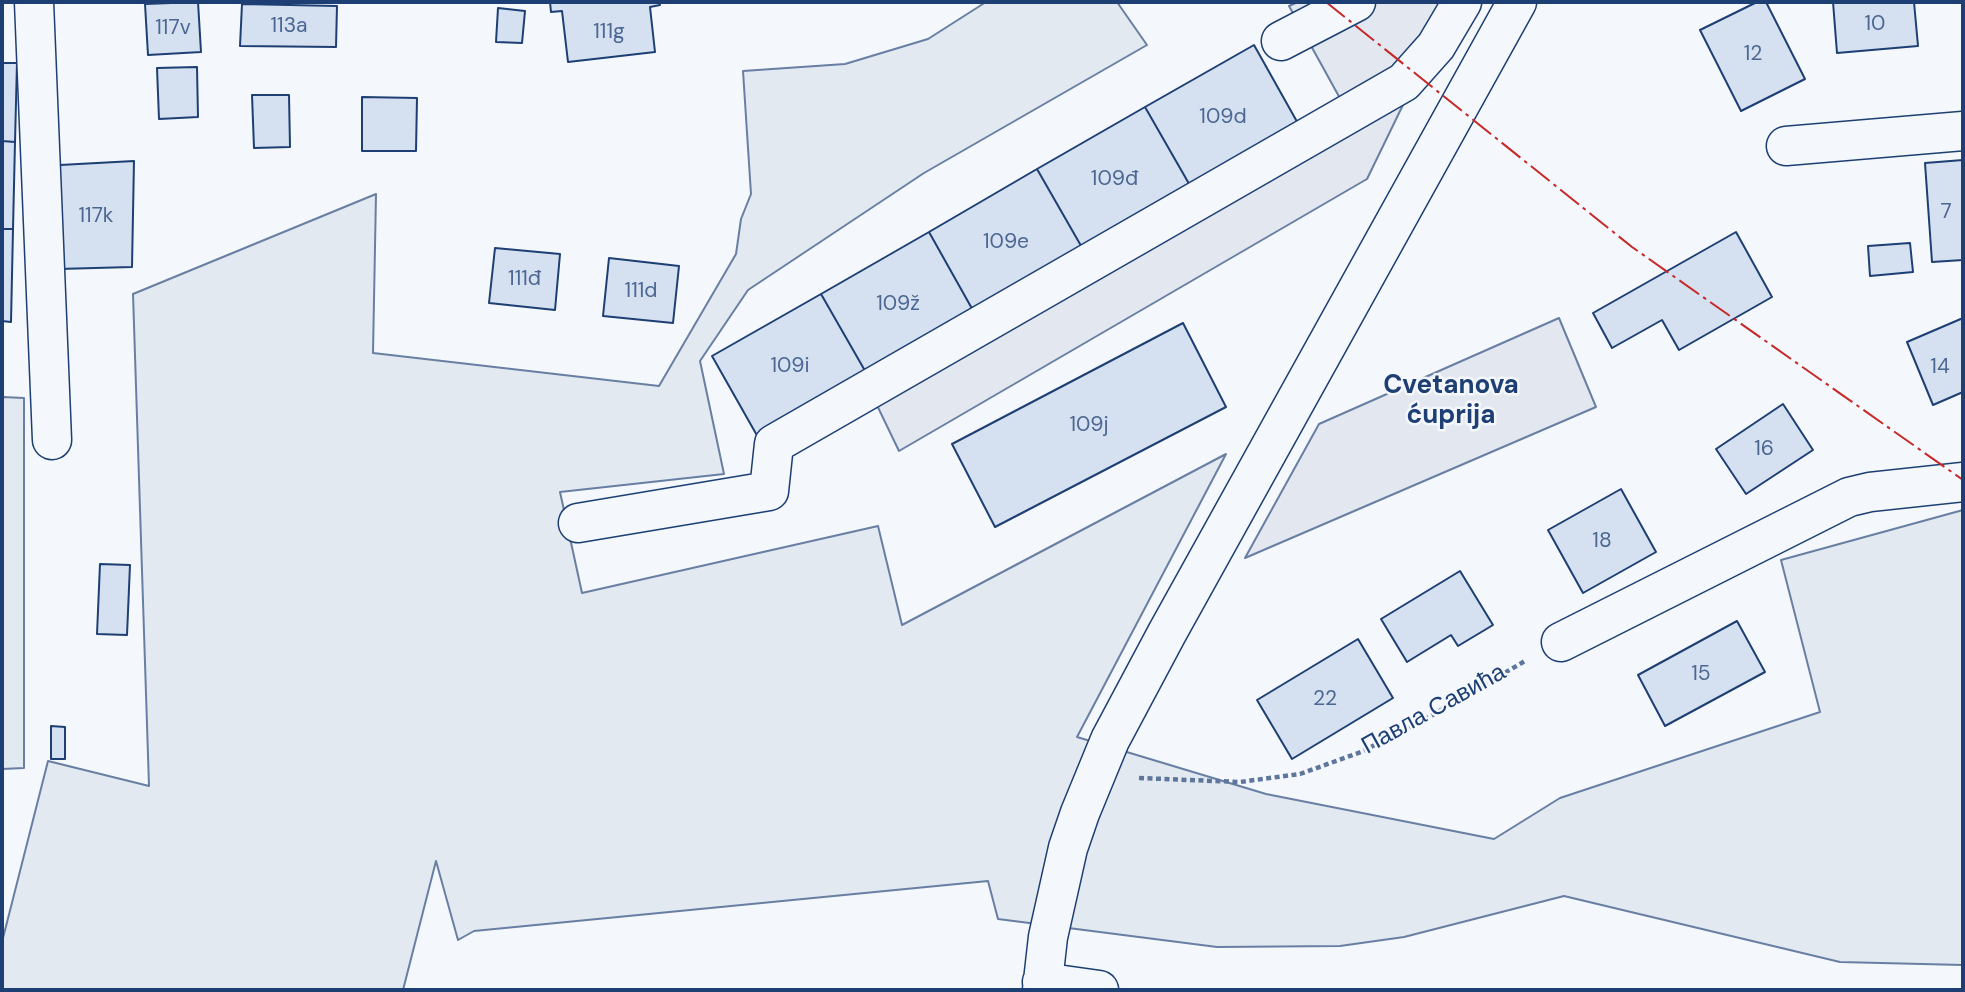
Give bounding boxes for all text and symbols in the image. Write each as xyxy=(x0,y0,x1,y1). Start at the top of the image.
house number: 10 xyxy=(1865,11,1885,37)
house number: 113a xyxy=(271,13,307,39)
house number: 117v xyxy=(155,15,191,41)
house number: 111g xyxy=(593,19,625,45)
house number: 12 xyxy=(1744,41,1762,67)
house number: 109d xyxy=(1199,104,1247,130)
house number: 109đ xyxy=(1091,166,1139,192)
house number: 7 xyxy=(1940,199,1952,225)
house number: 117k xyxy=(79,203,113,229)
house number: 109e xyxy=(983,229,1029,255)
house number: 111đ xyxy=(508,266,542,292)
house number: 111d xyxy=(625,278,657,304)
house number: 109ž xyxy=(876,291,920,317)
house number: 109i xyxy=(770,353,810,379)
house number: 14 xyxy=(1930,354,1950,380)
district label: Cvetanova ćuprija xyxy=(1383,370,1519,432)
house number: 109j xyxy=(1069,412,1109,438)
house number: 16 xyxy=(1754,436,1774,462)
house number: 18 xyxy=(1592,528,1612,554)
street label: Павла Савића xyxy=(1357,659,1511,761)
house number: 15 xyxy=(1691,661,1711,687)
house number: 22 xyxy=(1313,686,1337,712)

